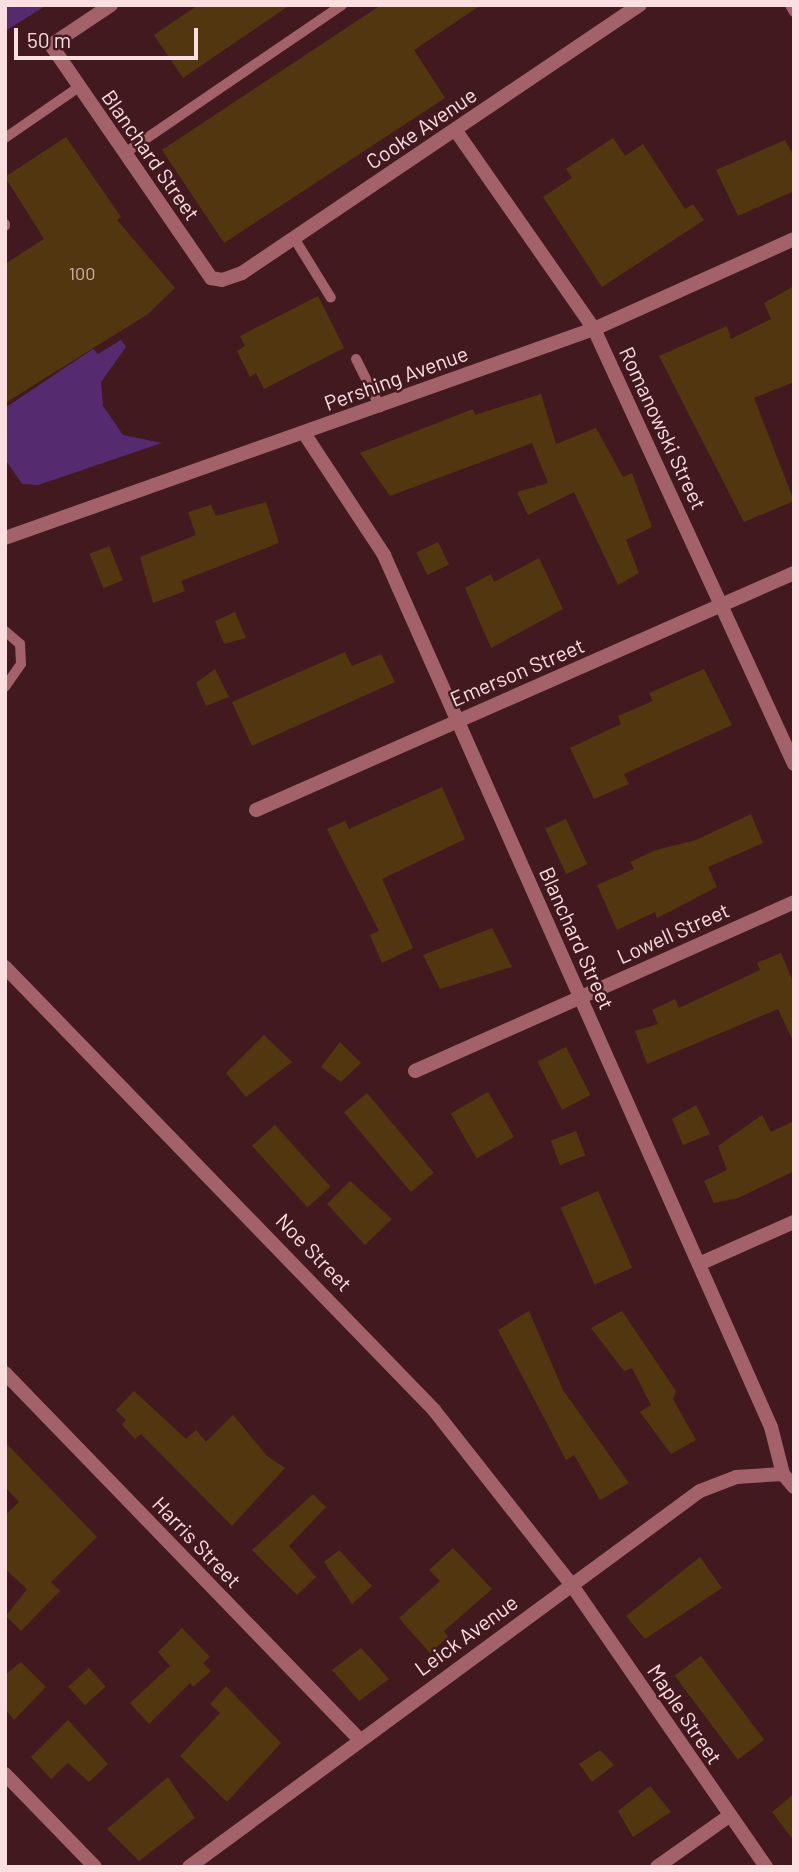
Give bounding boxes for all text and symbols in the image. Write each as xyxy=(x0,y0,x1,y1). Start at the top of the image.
scale bar xyxy=(18,14,201,58)
text: 50 m xyxy=(27,27,71,52)
street label: Cooke Avenue xyxy=(361,82,481,174)
street label: Blanchard Street xyxy=(97,85,205,225)
house number: 100 xyxy=(69,262,95,284)
street label: Pershing Avenue xyxy=(321,340,471,416)
street label: Romanowski Street xyxy=(614,343,712,513)
street label: Emerson Street xyxy=(446,632,588,712)
street label: Blanchard Street xyxy=(534,863,620,1013)
street label: Lowell Street xyxy=(613,897,733,969)
street label: Noe Street xyxy=(271,1208,357,1296)
street label: Harris Street xyxy=(147,1491,247,1593)
street label: Leick Avenue xyxy=(410,1589,522,1681)
street label: Maple Street xyxy=(642,1659,728,1769)

